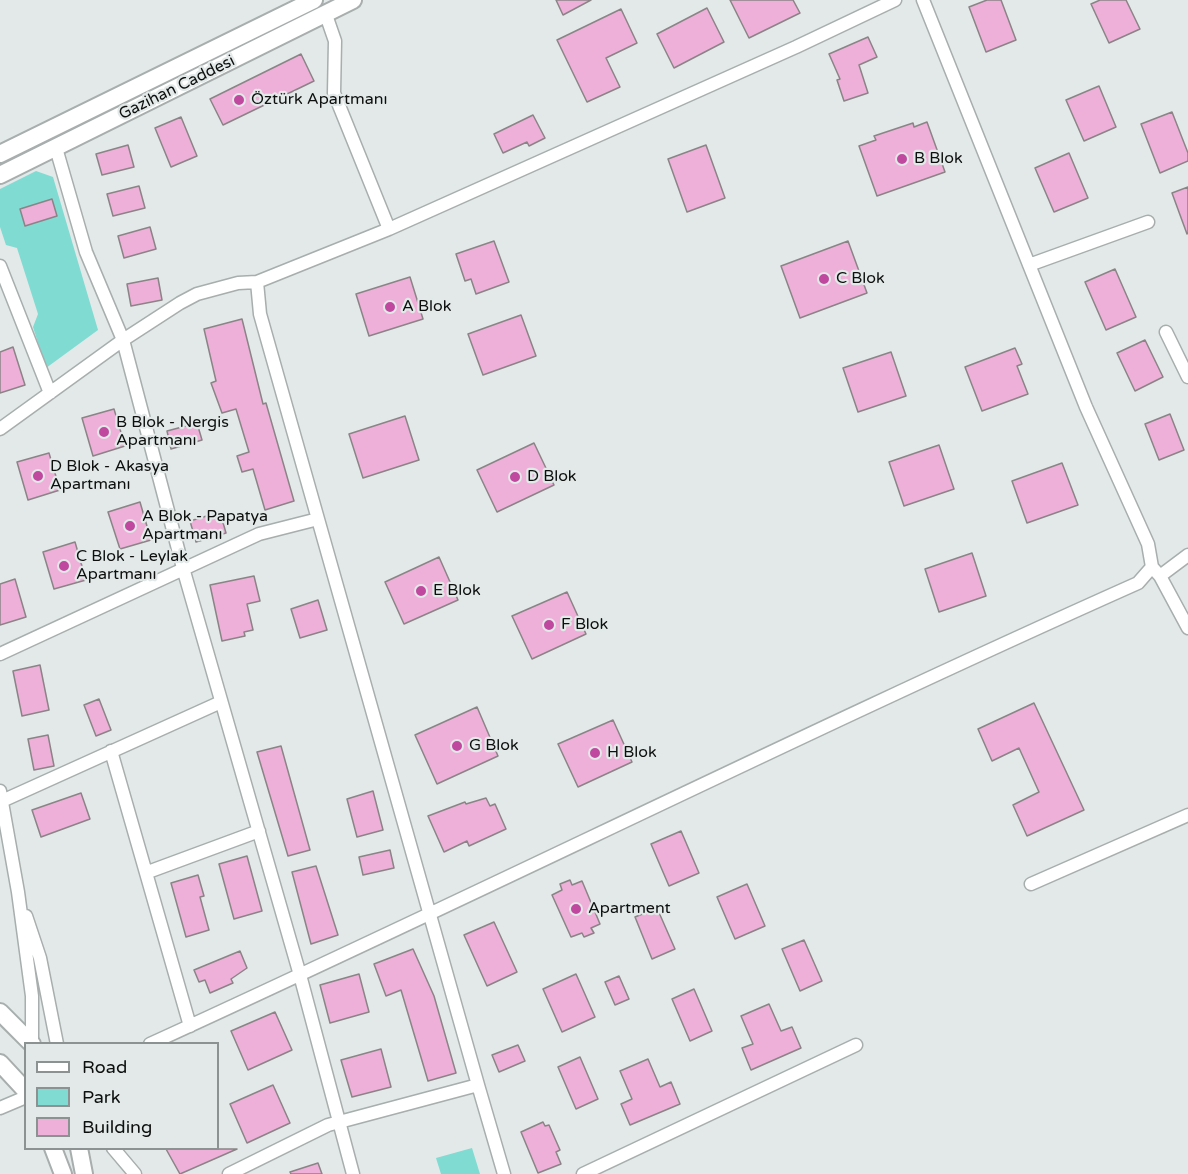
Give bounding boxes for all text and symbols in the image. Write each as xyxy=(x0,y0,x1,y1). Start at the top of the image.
street label: Gazihan Caddesi xyxy=(116,52,238,124)
place label: Öztürk Apartmanı xyxy=(251,90,387,110)
marker: Öztürk Apartmanı xyxy=(232,93,246,107)
place label: B Blok xyxy=(914,149,963,169)
marker: B Blok xyxy=(895,152,909,166)
place label: C Blok xyxy=(836,269,885,289)
marker: C Blok xyxy=(817,272,831,286)
place label: A Blok xyxy=(402,297,452,317)
marker: A Blok xyxy=(383,300,397,314)
place label: B Blok - Nergis Apartmanı xyxy=(116,413,229,451)
marker: B Blok - Nergis Apartmanı xyxy=(97,425,111,439)
place label: D Blok - Akasya Apartmanı xyxy=(50,457,169,495)
place label: D Blok xyxy=(527,467,577,487)
marker: D Blok - Akasya Apartmanı xyxy=(31,469,45,483)
marker: D Blok xyxy=(508,470,522,484)
place label: A Blok - Papatya Apartmanı xyxy=(142,507,268,545)
marker: A Blok - Papatya Apartmanı xyxy=(123,519,137,533)
place label: C Blok - Leylak Apartmanı xyxy=(76,547,188,585)
marker: C Blok - Leylak Apartmanı xyxy=(57,559,71,573)
place label: E Blok xyxy=(433,581,481,601)
marker: E Blok xyxy=(414,584,428,598)
place label: F Blok xyxy=(561,615,608,635)
marker: F Blok xyxy=(542,618,556,632)
place label: G Blok xyxy=(469,736,519,756)
marker: G Blok xyxy=(450,739,464,753)
place label: H Blok xyxy=(607,743,657,763)
marker: H Blok xyxy=(588,746,602,760)
place label: Apartment xyxy=(588,899,671,919)
marker: Apartment xyxy=(569,902,583,916)
legend xyxy=(24,1042,219,1150)
text: Road xyxy=(82,1056,127,1078)
text: Park xyxy=(82,1086,120,1108)
text: Building xyxy=(82,1116,152,1138)

